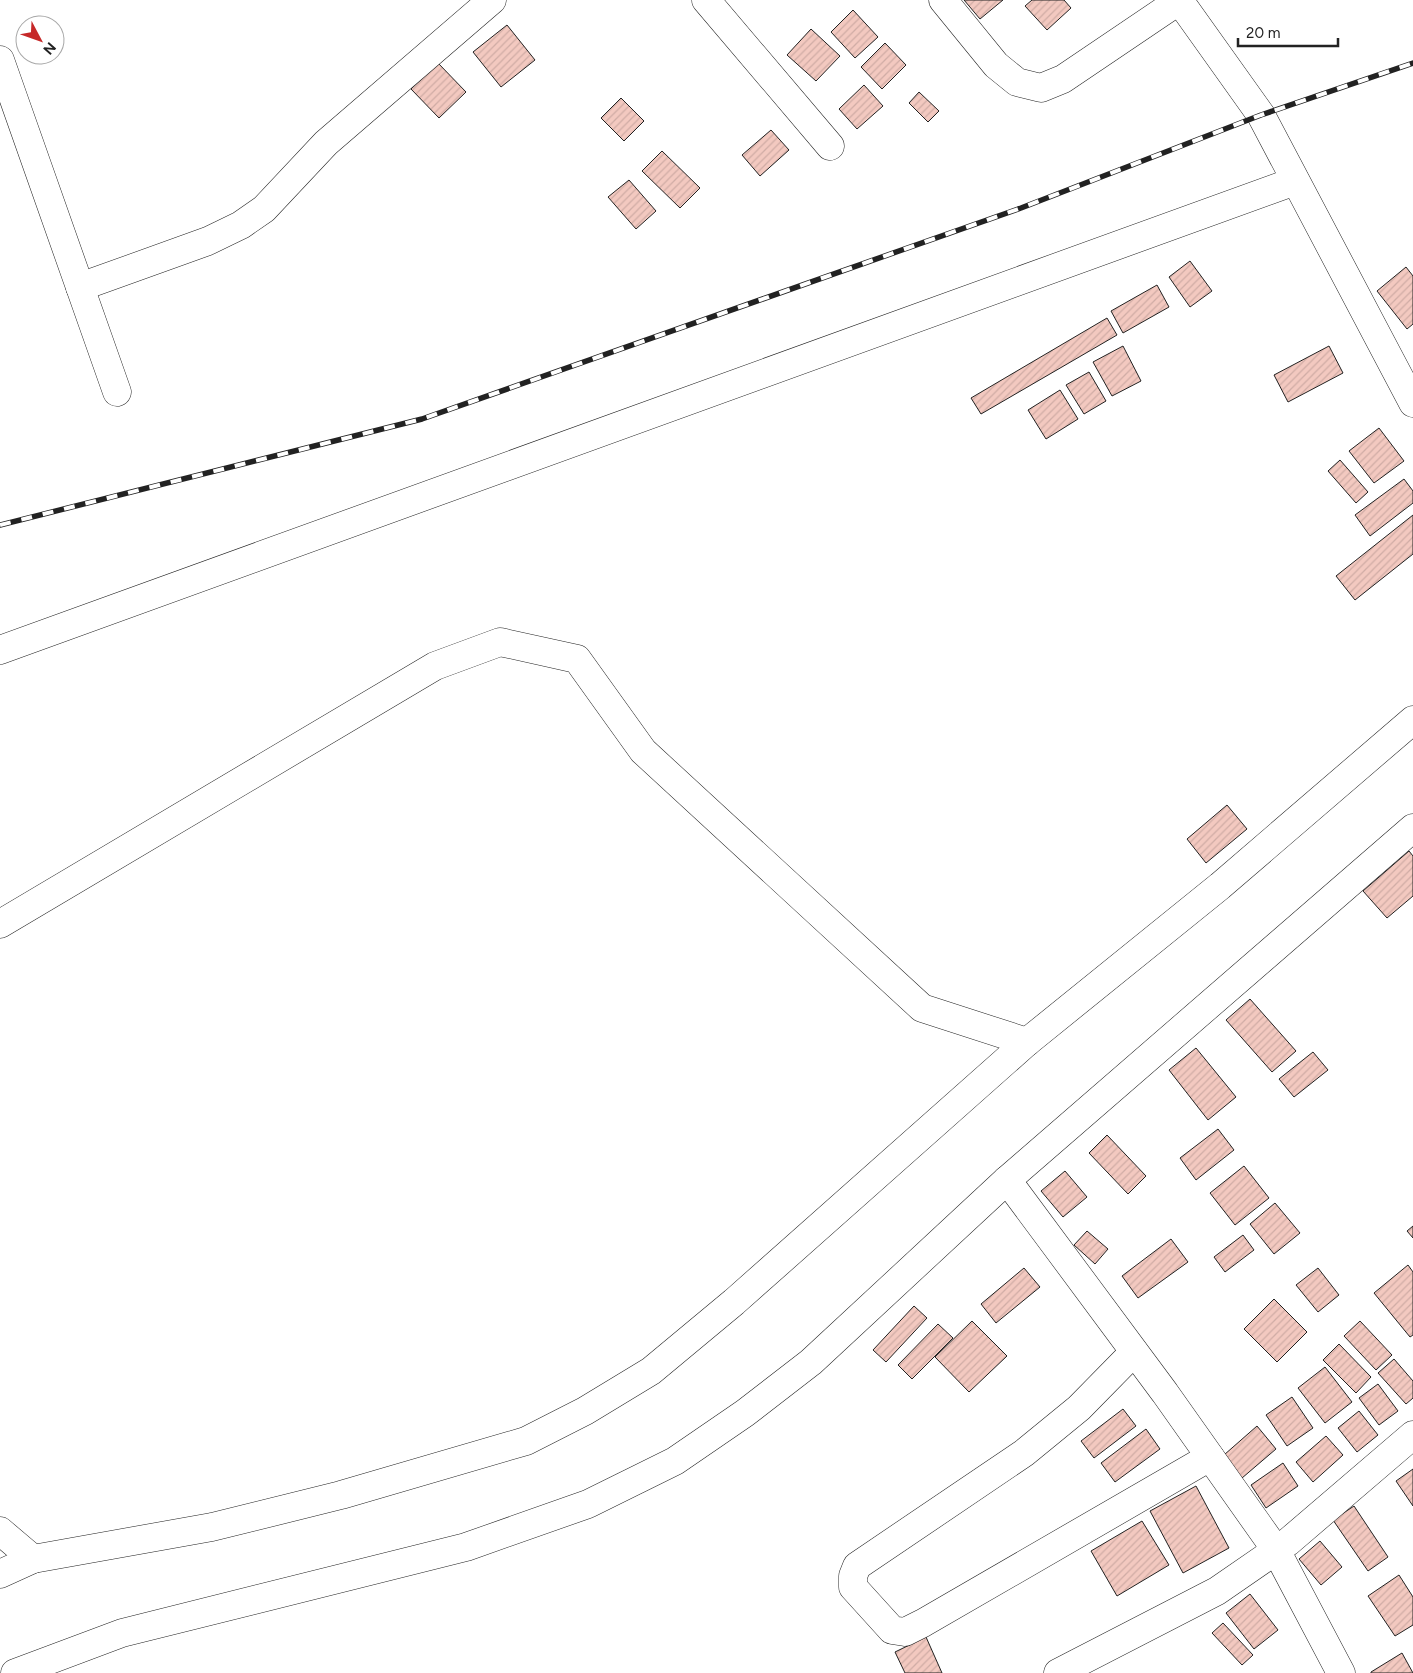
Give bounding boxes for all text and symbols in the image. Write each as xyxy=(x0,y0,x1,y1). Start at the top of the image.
north arrow xyxy=(15,15,65,65)
scale bar xyxy=(1238,15,1338,47)
text: 20 m xyxy=(1246,24,1280,42)
text: N xyxy=(39,39,59,58)

